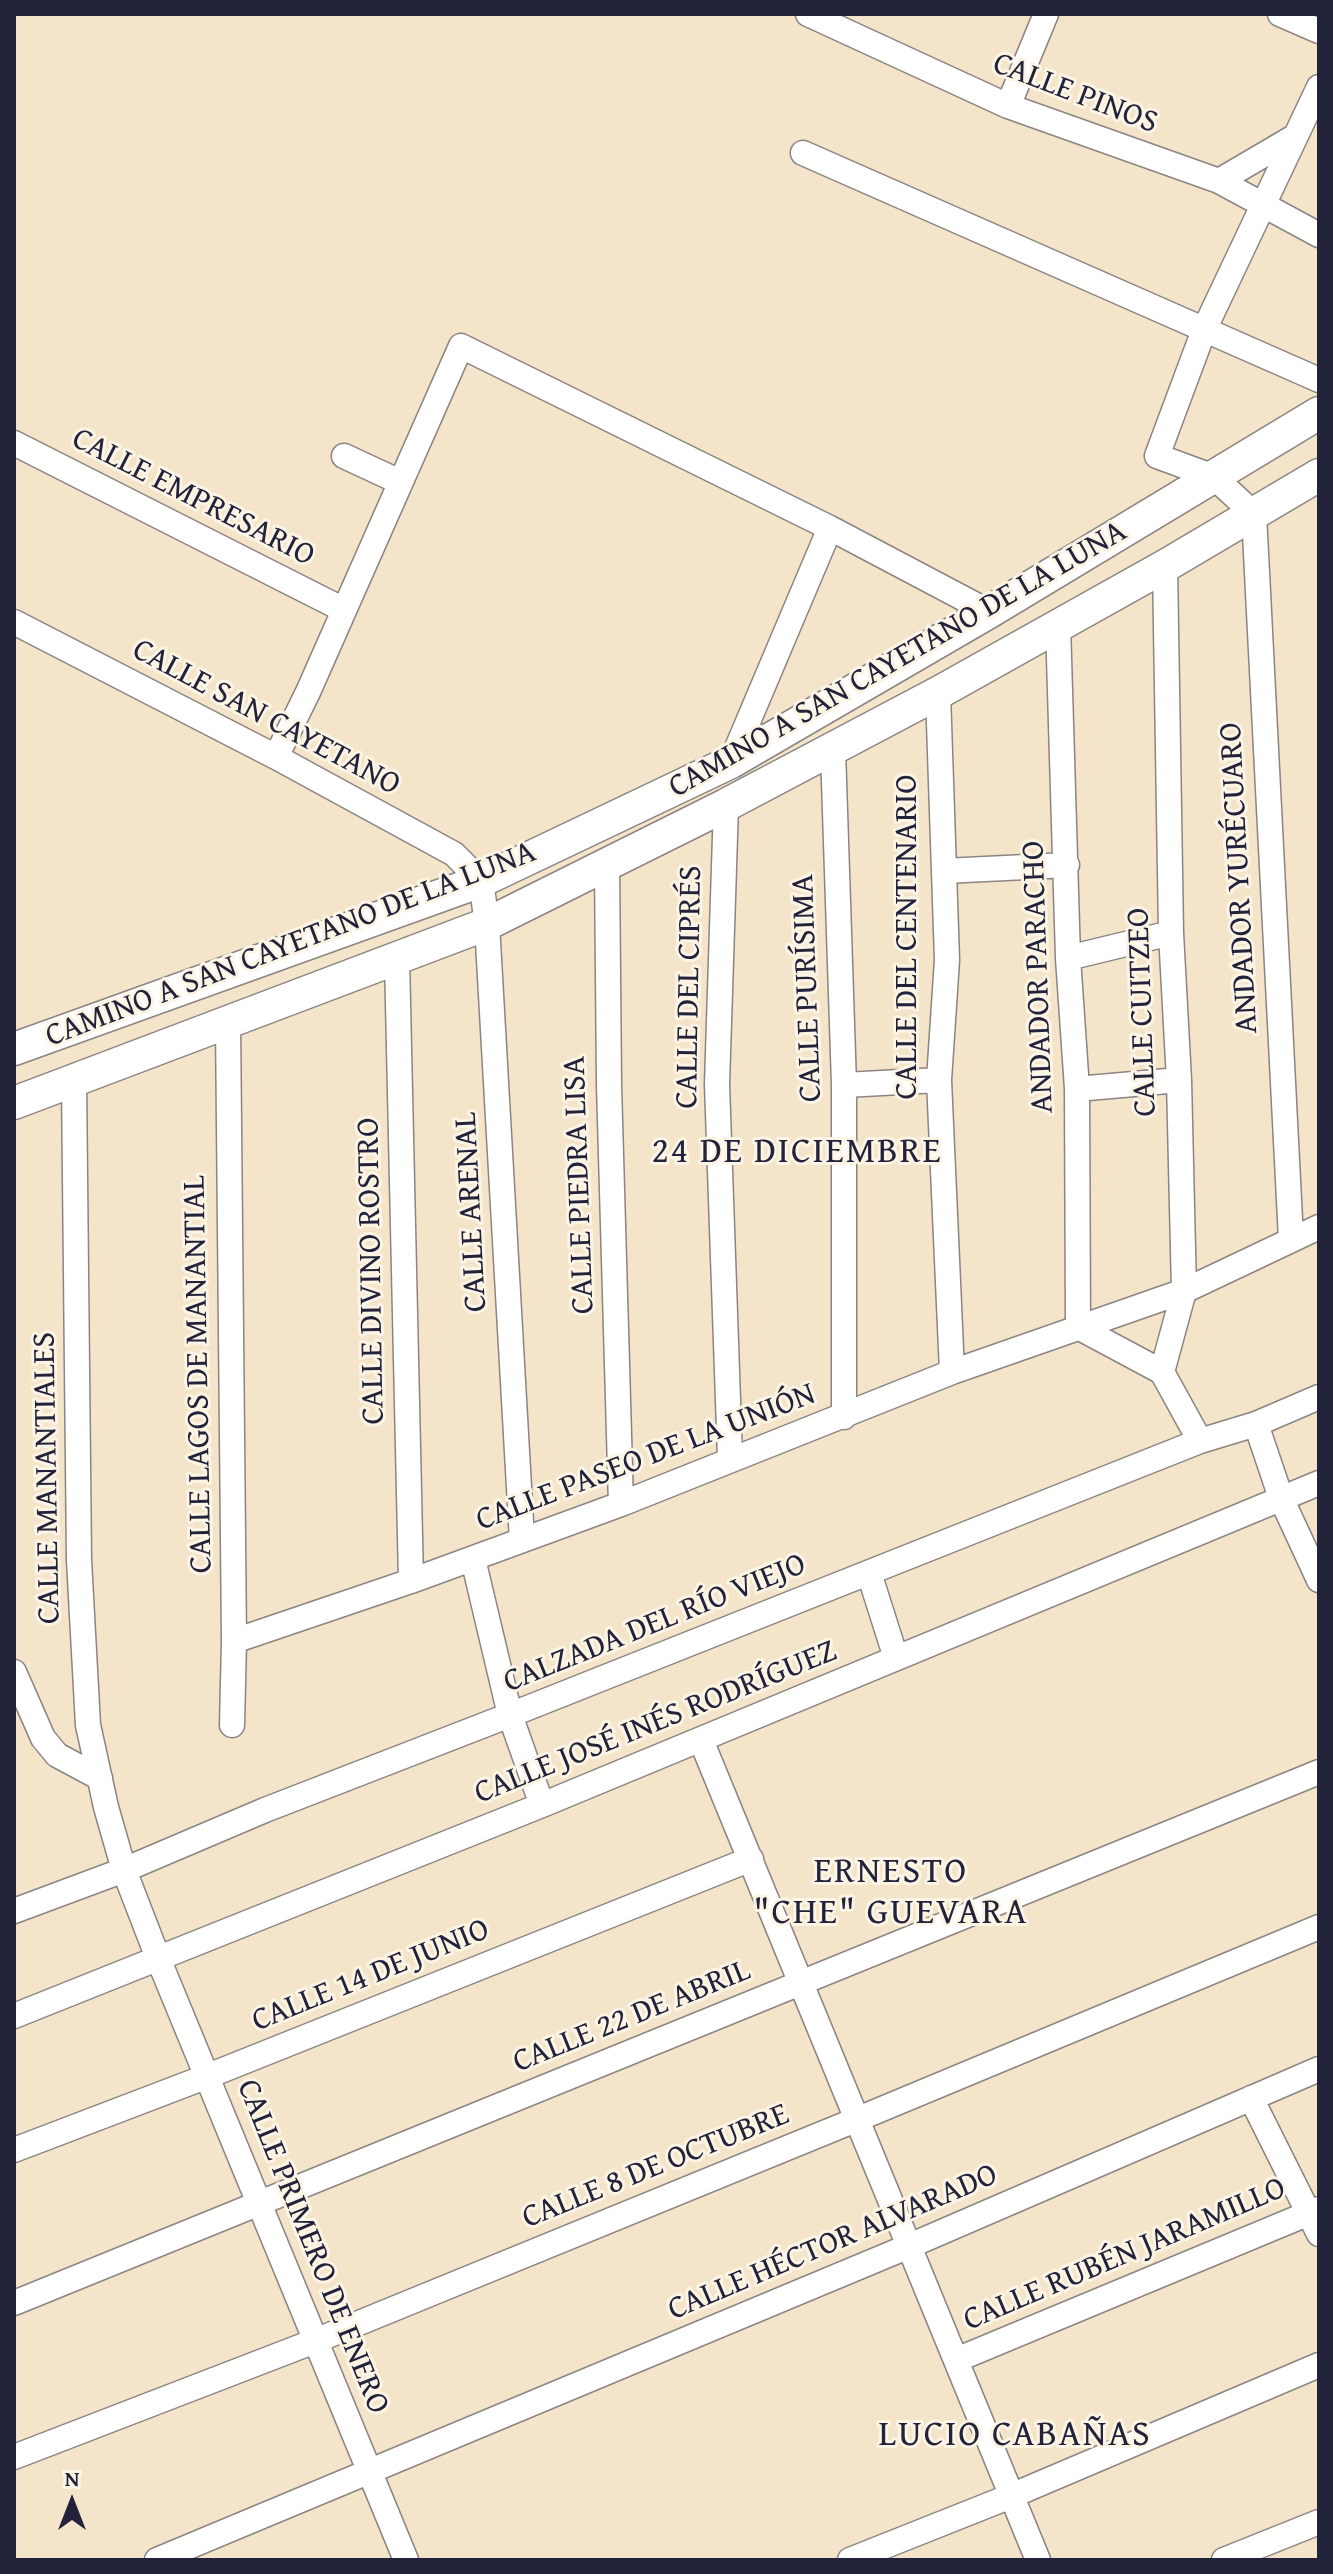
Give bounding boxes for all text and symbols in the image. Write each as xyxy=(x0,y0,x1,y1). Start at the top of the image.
street label: CALLE PINOS xyxy=(987,45,1163,143)
street label: CALLE EMPRESARIO xyxy=(65,420,321,576)
street label: CAMINO A SAN CAYETANO DE LA LUNA xyxy=(662,513,1134,807)
street label: CALLE SAN CAYETANO xyxy=(126,631,406,805)
street label: ANDADOR YURÉCUARO xyxy=(1213,721,1267,1035)
street label: CALLE DEL CENTENARIO xyxy=(889,774,927,1100)
street label: CAMINO A SAN CAYETANO DE LA LUNA xyxy=(41,834,541,1056)
street label: ANDADOR PARACHO xyxy=(1015,840,1063,1114)
street label: CALLE DEL CIPRÉS xyxy=(669,865,711,1109)
street label: CALLE PURÍSIMA xyxy=(785,873,831,1103)
street label: CALLE CUITZEO xyxy=(1120,907,1166,1117)
street label: CALLE PIEDRA LISA xyxy=(556,1055,604,1315)
street label: CALLE ARENAL xyxy=(448,1111,496,1313)
street label: CALLE DIVINO ROSTRO xyxy=(350,1117,394,1425)
district label: 24 DE DICIEMBRE xyxy=(651,1131,943,1175)
street label: CALLE LAGOS DE MANANTIAL xyxy=(176,1175,222,1573)
street label: CALLE MANANTIALES xyxy=(26,1332,70,1624)
street label: CALLE PASEO DE LA UNIÓN xyxy=(471,1376,821,1540)
street label: CALZADA DEL RÍO VIEJO xyxy=(498,1546,812,1702)
street label: CALLE JOSÉ INÉS RODRÍGUEZ xyxy=(469,1633,843,1813)
district label: ERNESTO "CHE" GUEVARA xyxy=(754,1851,1028,1936)
street label: CALLE 14 DE JUNIO xyxy=(247,1911,495,2041)
street label: CALLE 22 DE ABRIL xyxy=(508,1952,756,2082)
street label: CALLE PRIMERO DE ENERO xyxy=(227,2074,397,2420)
street label: CALLE 8 DE OCTUBRE xyxy=(517,2096,795,2238)
street label: CALLE HÉCTOR ALVARADO xyxy=(663,2156,1003,2330)
street label: CALLE RUBÉN JARAMILLO xyxy=(958,2170,1292,2340)
district label: LUCIO CABAÑAS xyxy=(878,2414,1152,2458)
north arrow xyxy=(32,2462,112,2542)
text: N xyxy=(65,2462,79,2494)

